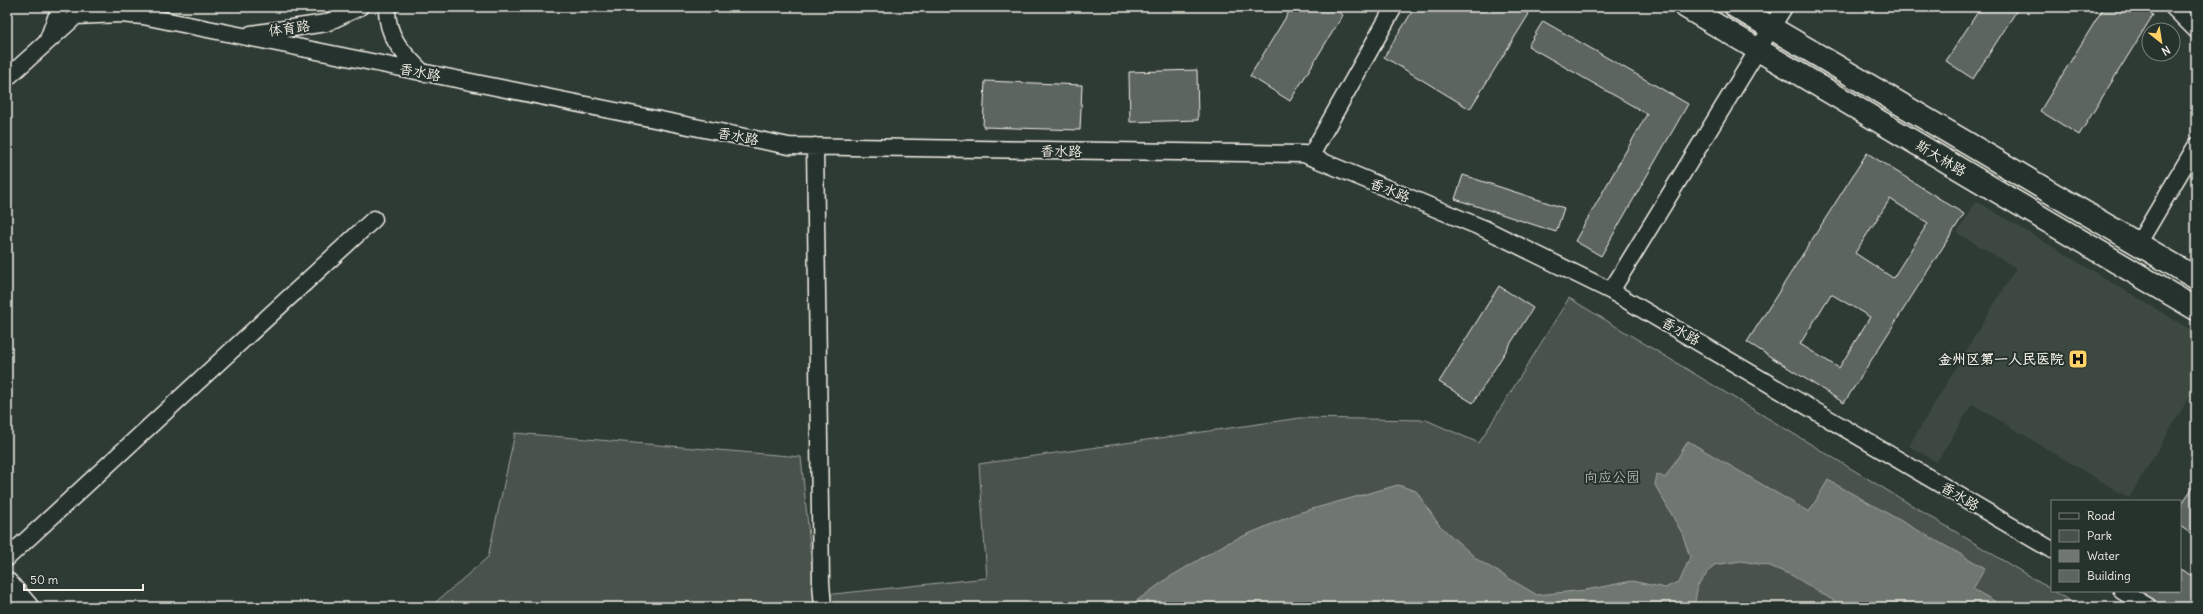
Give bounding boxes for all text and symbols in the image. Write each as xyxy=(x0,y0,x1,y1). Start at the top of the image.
street label: 体育路 xyxy=(267,16,311,40)
north arrow xyxy=(2141,22,2181,62)
text: N xyxy=(2159,43,2173,59)
street label: 香水路 xyxy=(398,59,442,85)
street label: 香水路 xyxy=(716,123,760,149)
street label: 斯大林路 xyxy=(1912,136,1970,180)
street label: 香水路 xyxy=(1040,142,1082,160)
street label: 香水路 xyxy=(1367,174,1413,206)
street label: 香水路 xyxy=(1658,313,1704,349)
hospital icon: 金州区第一人民医院 xyxy=(2067,348,2089,370)
place label: 金州区第一人民医院 xyxy=(1938,350,2064,368)
park label: 向应公园 xyxy=(1584,468,1640,486)
street label: 香水路 xyxy=(1937,477,1983,515)
legend xyxy=(2051,500,2181,592)
text: Road xyxy=(2087,508,2115,523)
text: Park xyxy=(2087,528,2112,543)
text: Water xyxy=(2087,548,2120,563)
scale bar xyxy=(24,566,143,592)
text: Building xyxy=(2087,568,2131,583)
text: 50 m xyxy=(30,572,59,587)

